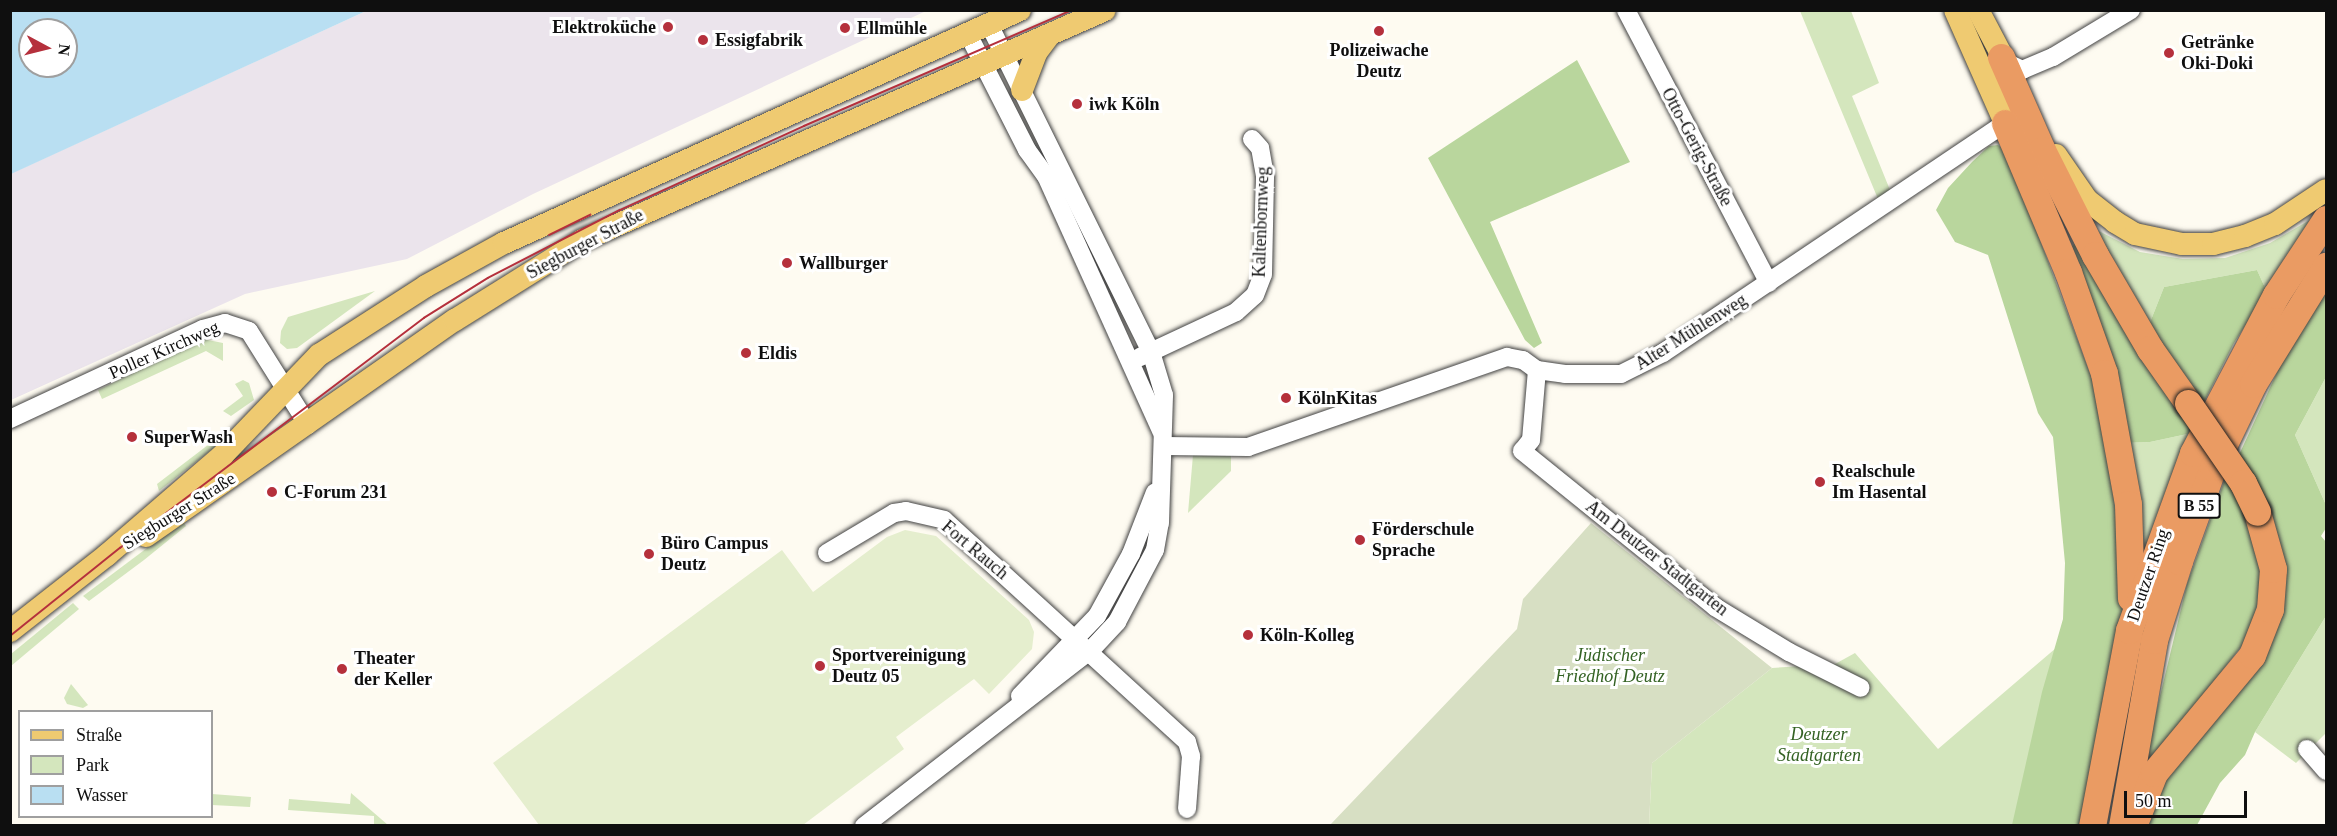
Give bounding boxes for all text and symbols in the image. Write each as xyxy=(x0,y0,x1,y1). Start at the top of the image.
place label: Elektroküche xyxy=(552,16,656,38)
place label: Ellmühle xyxy=(857,17,927,39)
north arrow xyxy=(18,18,78,78)
marker: Elektroküche xyxy=(661,20,675,34)
marker: Ellmühle xyxy=(838,21,852,35)
marker: Polizeiwache Deutz xyxy=(1372,24,1386,38)
place label: Essigfabrik xyxy=(715,29,803,51)
place label: Getränke Oki-Doki xyxy=(2181,32,2254,74)
marker: Essigfabrik xyxy=(696,33,710,47)
place label: Polizeiwache Deutz xyxy=(1330,40,1428,82)
text: N xyxy=(55,43,74,57)
marker: Getränke Oki-Doki xyxy=(2162,46,2176,60)
street label: Otto-Gerig-Straße xyxy=(1657,84,1737,210)
place label: iwk Köln xyxy=(1089,93,1160,115)
marker: iwk Köln xyxy=(1070,97,1084,111)
street label: Kaltenbornweg xyxy=(1248,166,1274,278)
street label: Siegburger Straße xyxy=(523,204,647,284)
place label: Wallburger xyxy=(799,252,888,274)
marker: Wallburger xyxy=(780,256,794,270)
street label: Alter Mühlenweg xyxy=(1631,289,1751,375)
street label: Poller Kirchweg xyxy=(105,316,223,384)
place label: Eldis xyxy=(758,342,797,364)
marker: Eldis xyxy=(739,346,753,360)
place label: KölnKitas xyxy=(1298,387,1377,409)
marker: KölnKitas xyxy=(1279,391,1293,405)
place label: SuperWash xyxy=(144,426,233,448)
marker: SuperWash xyxy=(125,430,139,444)
place label: Realschule Im Hasental xyxy=(1832,461,1926,504)
street label: Siegburger Straße xyxy=(119,468,239,554)
marker: Realschule Im Hasental xyxy=(1813,475,1827,489)
place label: C-Forum 231 xyxy=(284,481,387,503)
marker: C-Forum 231 xyxy=(265,485,279,499)
road number: B 55 xyxy=(2176,493,2222,519)
street label: Am Deutzer Stadtgarten xyxy=(1581,496,1733,620)
street label: Fort Rauch xyxy=(937,516,1013,584)
place label: Förderschule Sprache xyxy=(1372,519,1474,562)
street label: Deutzer Ring xyxy=(2122,526,2174,624)
place label: Büro Campus Deutz xyxy=(661,533,768,576)
marker: Förderschule Sprache xyxy=(1353,533,1367,547)
marker: Büro Campus Deutz xyxy=(642,547,656,561)
place label: Köln-Kolleg xyxy=(1260,624,1354,646)
marker: Köln-Kolleg xyxy=(1241,628,1255,642)
place label: Sportvereinigung Deutz 05 xyxy=(832,645,966,688)
park label: Jüdischer Friedhof Deutz xyxy=(1555,645,1665,688)
place label: Theater der Keller xyxy=(354,648,432,690)
marker: Sportvereinigung Deutz 05 xyxy=(813,659,827,673)
marker: Theater der Keller xyxy=(335,662,349,676)
legend xyxy=(18,710,213,818)
park label: Deutzer Stadtgarten xyxy=(1777,724,1861,766)
text: Straße xyxy=(76,725,122,745)
text: Park xyxy=(76,755,109,775)
scale bar xyxy=(2127,779,2250,817)
text: Wasser xyxy=(76,785,128,805)
text: 50 m xyxy=(2135,791,2172,811)

